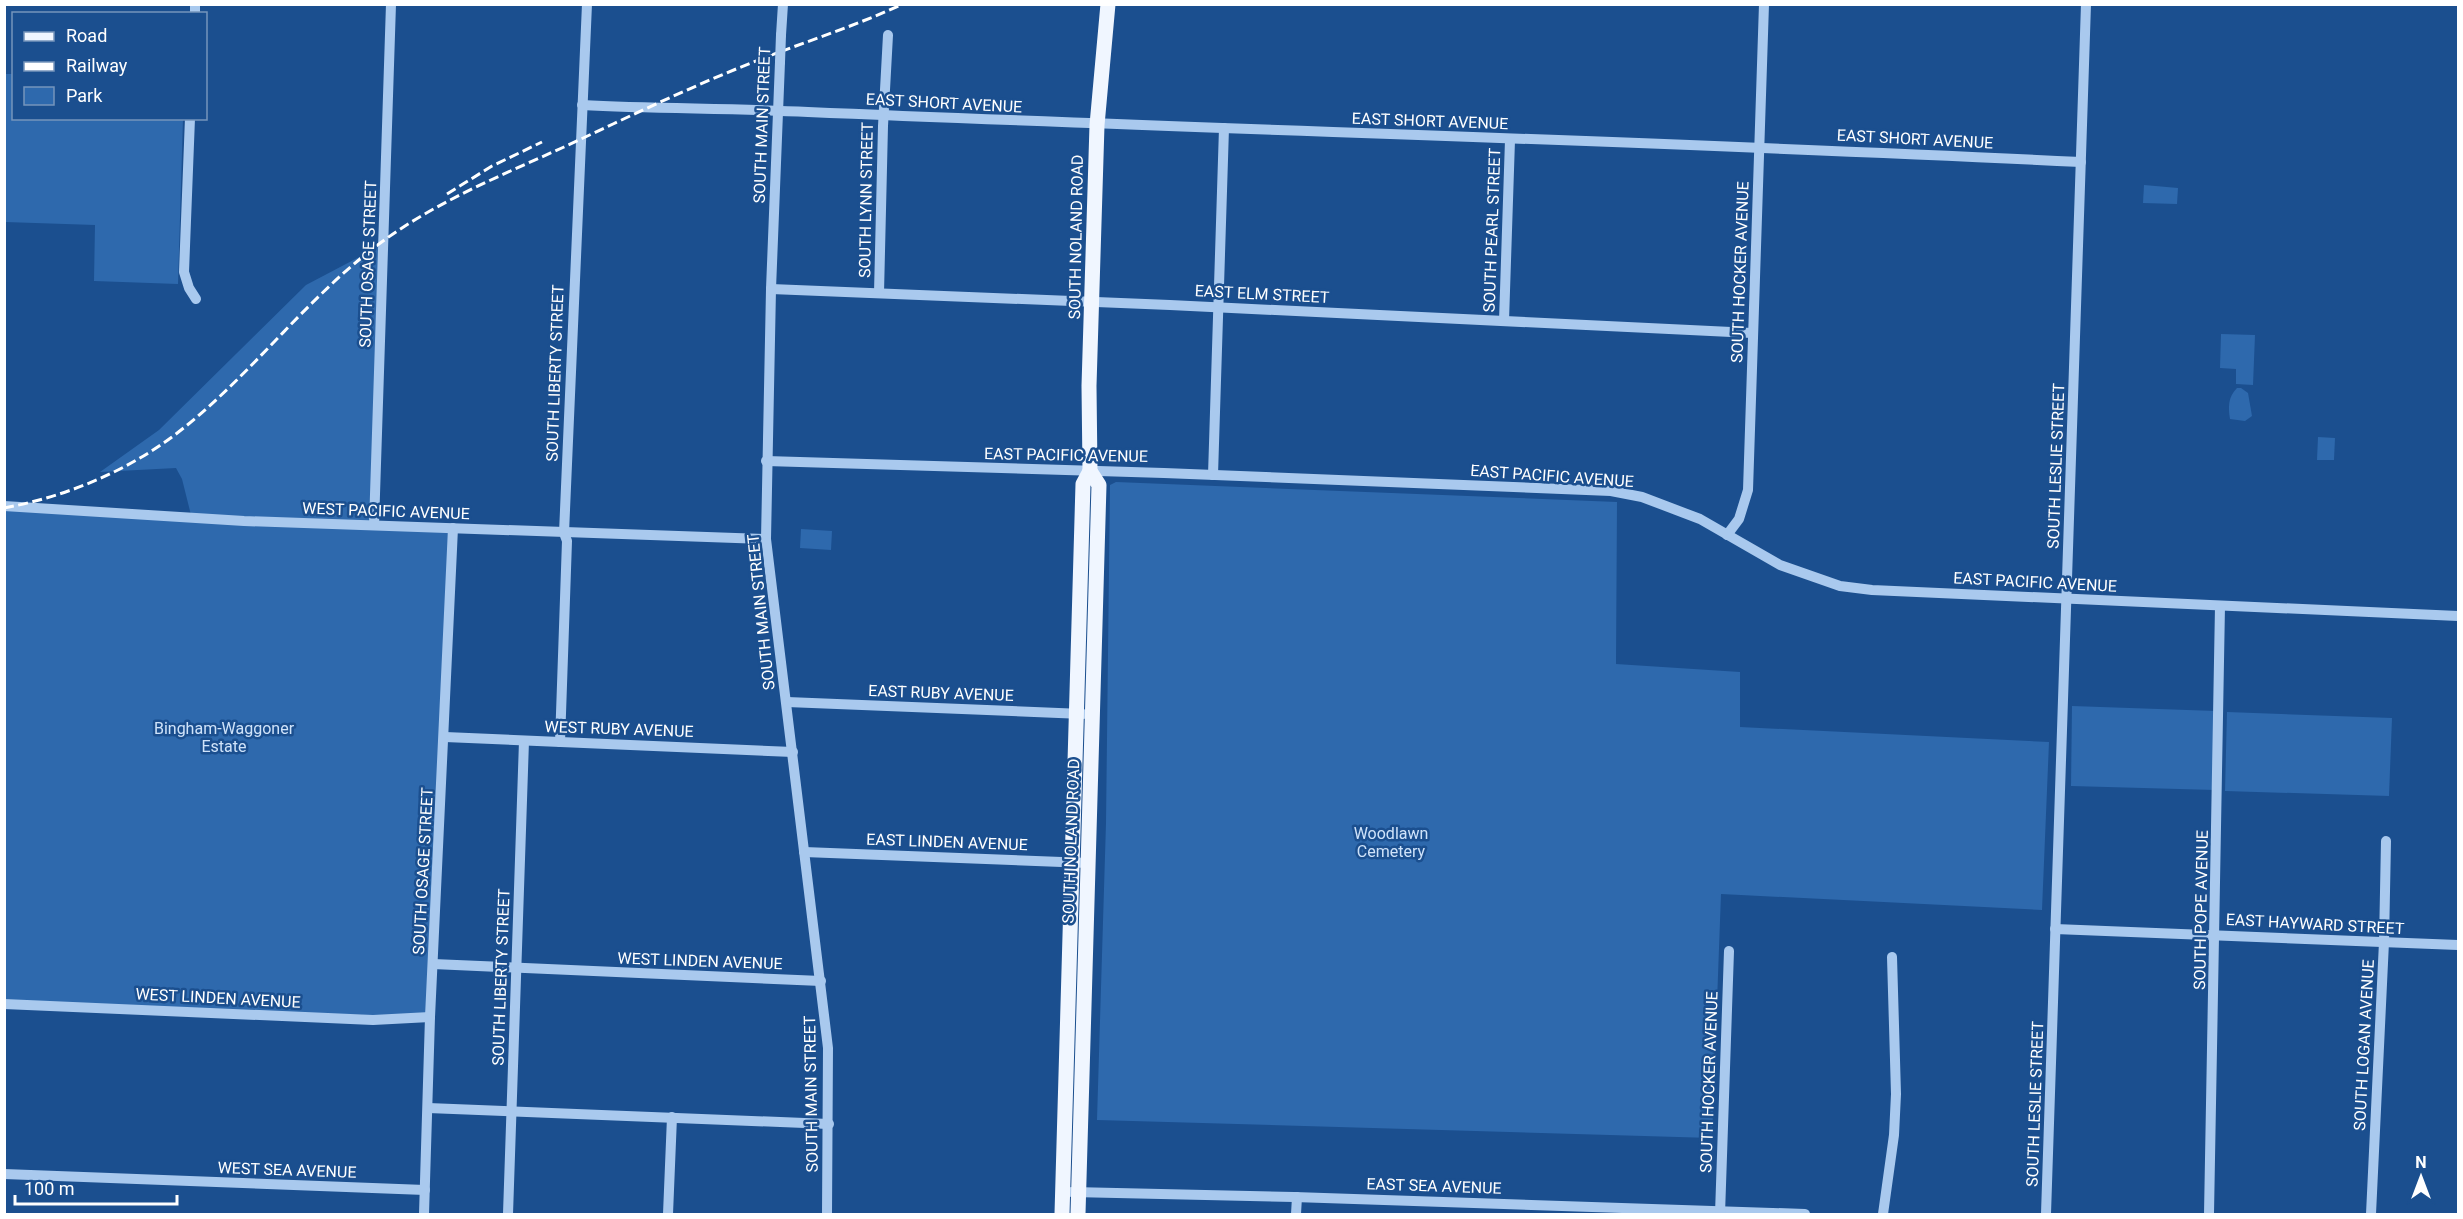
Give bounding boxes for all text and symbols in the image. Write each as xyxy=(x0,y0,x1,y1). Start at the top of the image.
legend xyxy=(12,12,207,120)
text: Road xyxy=(66,25,107,46)
street label: SOUTH MAIN STREET xyxy=(750,46,774,204)
text: Railway xyxy=(66,55,128,76)
text: Park xyxy=(66,85,103,106)
street label: EAST SHORT AVENUE xyxy=(865,89,1023,117)
street label: EAST SHORT AVENUE xyxy=(1351,109,1509,133)
street label: SOUTH LYNN STREET xyxy=(855,122,877,278)
street label: EAST SHORT AVENUE xyxy=(1836,125,1994,153)
street label: SOUTH PEARL STREET xyxy=(1480,147,1504,313)
street label: SOUTH NOLAND ROAD xyxy=(1065,154,1087,320)
street label: SOUTH OSAGE STREET xyxy=(356,180,380,348)
street label: SOUTH HOCKER AVENUE xyxy=(1727,181,1753,363)
street label: EAST ELM STREET xyxy=(1194,281,1330,307)
street label: SOUTH LIBERTY STREET xyxy=(542,284,568,462)
street label: SOUTH LESLIE STREET xyxy=(2044,382,2068,549)
street label: EAST PACIFIC AVENUE xyxy=(984,444,1148,466)
street label: EAST PACIFIC AVENUE xyxy=(1470,461,1634,491)
street label: WEST PACIFIC AVENUE xyxy=(302,499,470,523)
street label: SOUTH MAIN STREET xyxy=(743,533,779,691)
street label: EAST PACIFIC AVENUE xyxy=(1953,568,2117,596)
street label: EAST RUBY AVENUE xyxy=(868,681,1014,705)
street label: WEST RUBY AVENUE xyxy=(544,717,694,741)
park label: Bingham-Waggoner Estate xyxy=(154,719,295,756)
street label: SOUTH NOLAND ROAD xyxy=(1059,758,1083,924)
street label: SOUTH OSAGE STREET xyxy=(409,786,437,955)
park label: Woodlawn Cemetery xyxy=(1354,824,1428,861)
street label: EAST LINDEN AVENUE xyxy=(866,830,1028,854)
street label: SOUTH POPE AVENUE xyxy=(2190,830,2212,990)
street label: SOUTH LIBERTY STREET xyxy=(488,888,514,1066)
street label: EAST HAYWARD STREET xyxy=(2225,910,2405,938)
street label: WEST LINDEN AVENUE xyxy=(617,949,783,973)
street label: SOUTH LOGAN AVENUE xyxy=(2350,959,2378,1131)
street label: WEST LINDEN AVENUE xyxy=(135,984,301,1012)
street label: SOUTH HOCKER AVENUE xyxy=(1696,991,1722,1173)
street label: SOUTH MAIN STREET xyxy=(800,1015,822,1173)
street label: SOUTH LESLIE STREET xyxy=(2023,1020,2047,1187)
north arrow xyxy=(2391,1147,2451,1207)
text: N xyxy=(2415,1153,2427,1172)
street label: WEST SEA AVENUE xyxy=(217,1158,357,1182)
scale bar xyxy=(15,1168,177,1206)
street label: EAST SEA AVENUE xyxy=(1366,1174,1502,1198)
text: 100 m xyxy=(24,1178,75,1199)

